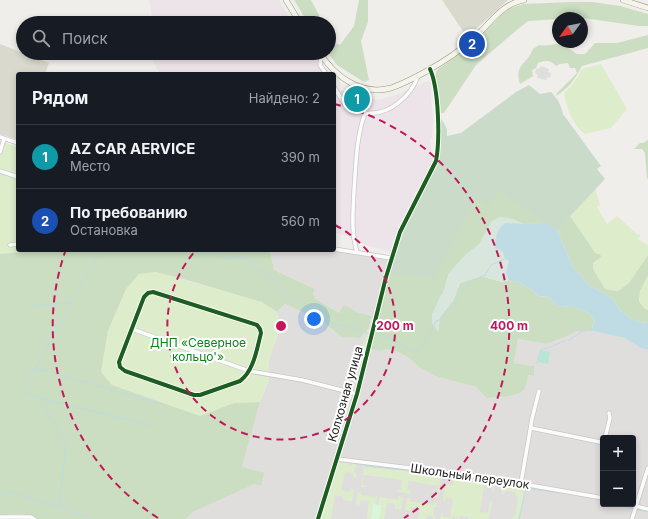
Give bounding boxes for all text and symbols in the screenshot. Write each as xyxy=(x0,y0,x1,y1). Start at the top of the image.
north arrow xyxy=(552,12,588,48)
search box xyxy=(16,16,336,60)
icon: search xyxy=(30,27,52,49)
text: Поиск xyxy=(62,29,108,48)
pin: 2 xyxy=(459,29,485,59)
pin: 1 xyxy=(344,84,370,114)
text: Рядом xyxy=(32,88,88,108)
text: Найдено: 2 xyxy=(249,90,320,106)
text: AZ CAR AERVICE xyxy=(70,139,196,158)
text: 1 xyxy=(42,149,48,165)
text: 390 m xyxy=(281,149,320,165)
text: Место xyxy=(70,158,110,174)
text: По требованию xyxy=(70,203,188,222)
text: 2 xyxy=(41,213,49,229)
text: 560 m xyxy=(281,213,320,229)
text: Остановка xyxy=(70,222,138,238)
your location xyxy=(304,309,324,329)
text: 200 m xyxy=(376,318,414,333)
text: 400 m xyxy=(490,318,528,333)
centre of rings xyxy=(274,319,288,333)
park label: ДНП «Северное кольцо'» xyxy=(150,335,246,364)
street label: Колхозная улица xyxy=(324,344,366,444)
map controls xyxy=(600,435,636,507)
button: + xyxy=(600,435,636,471)
street label: Школьный переулок xyxy=(410,460,531,492)
button: − xyxy=(600,471,636,507)

